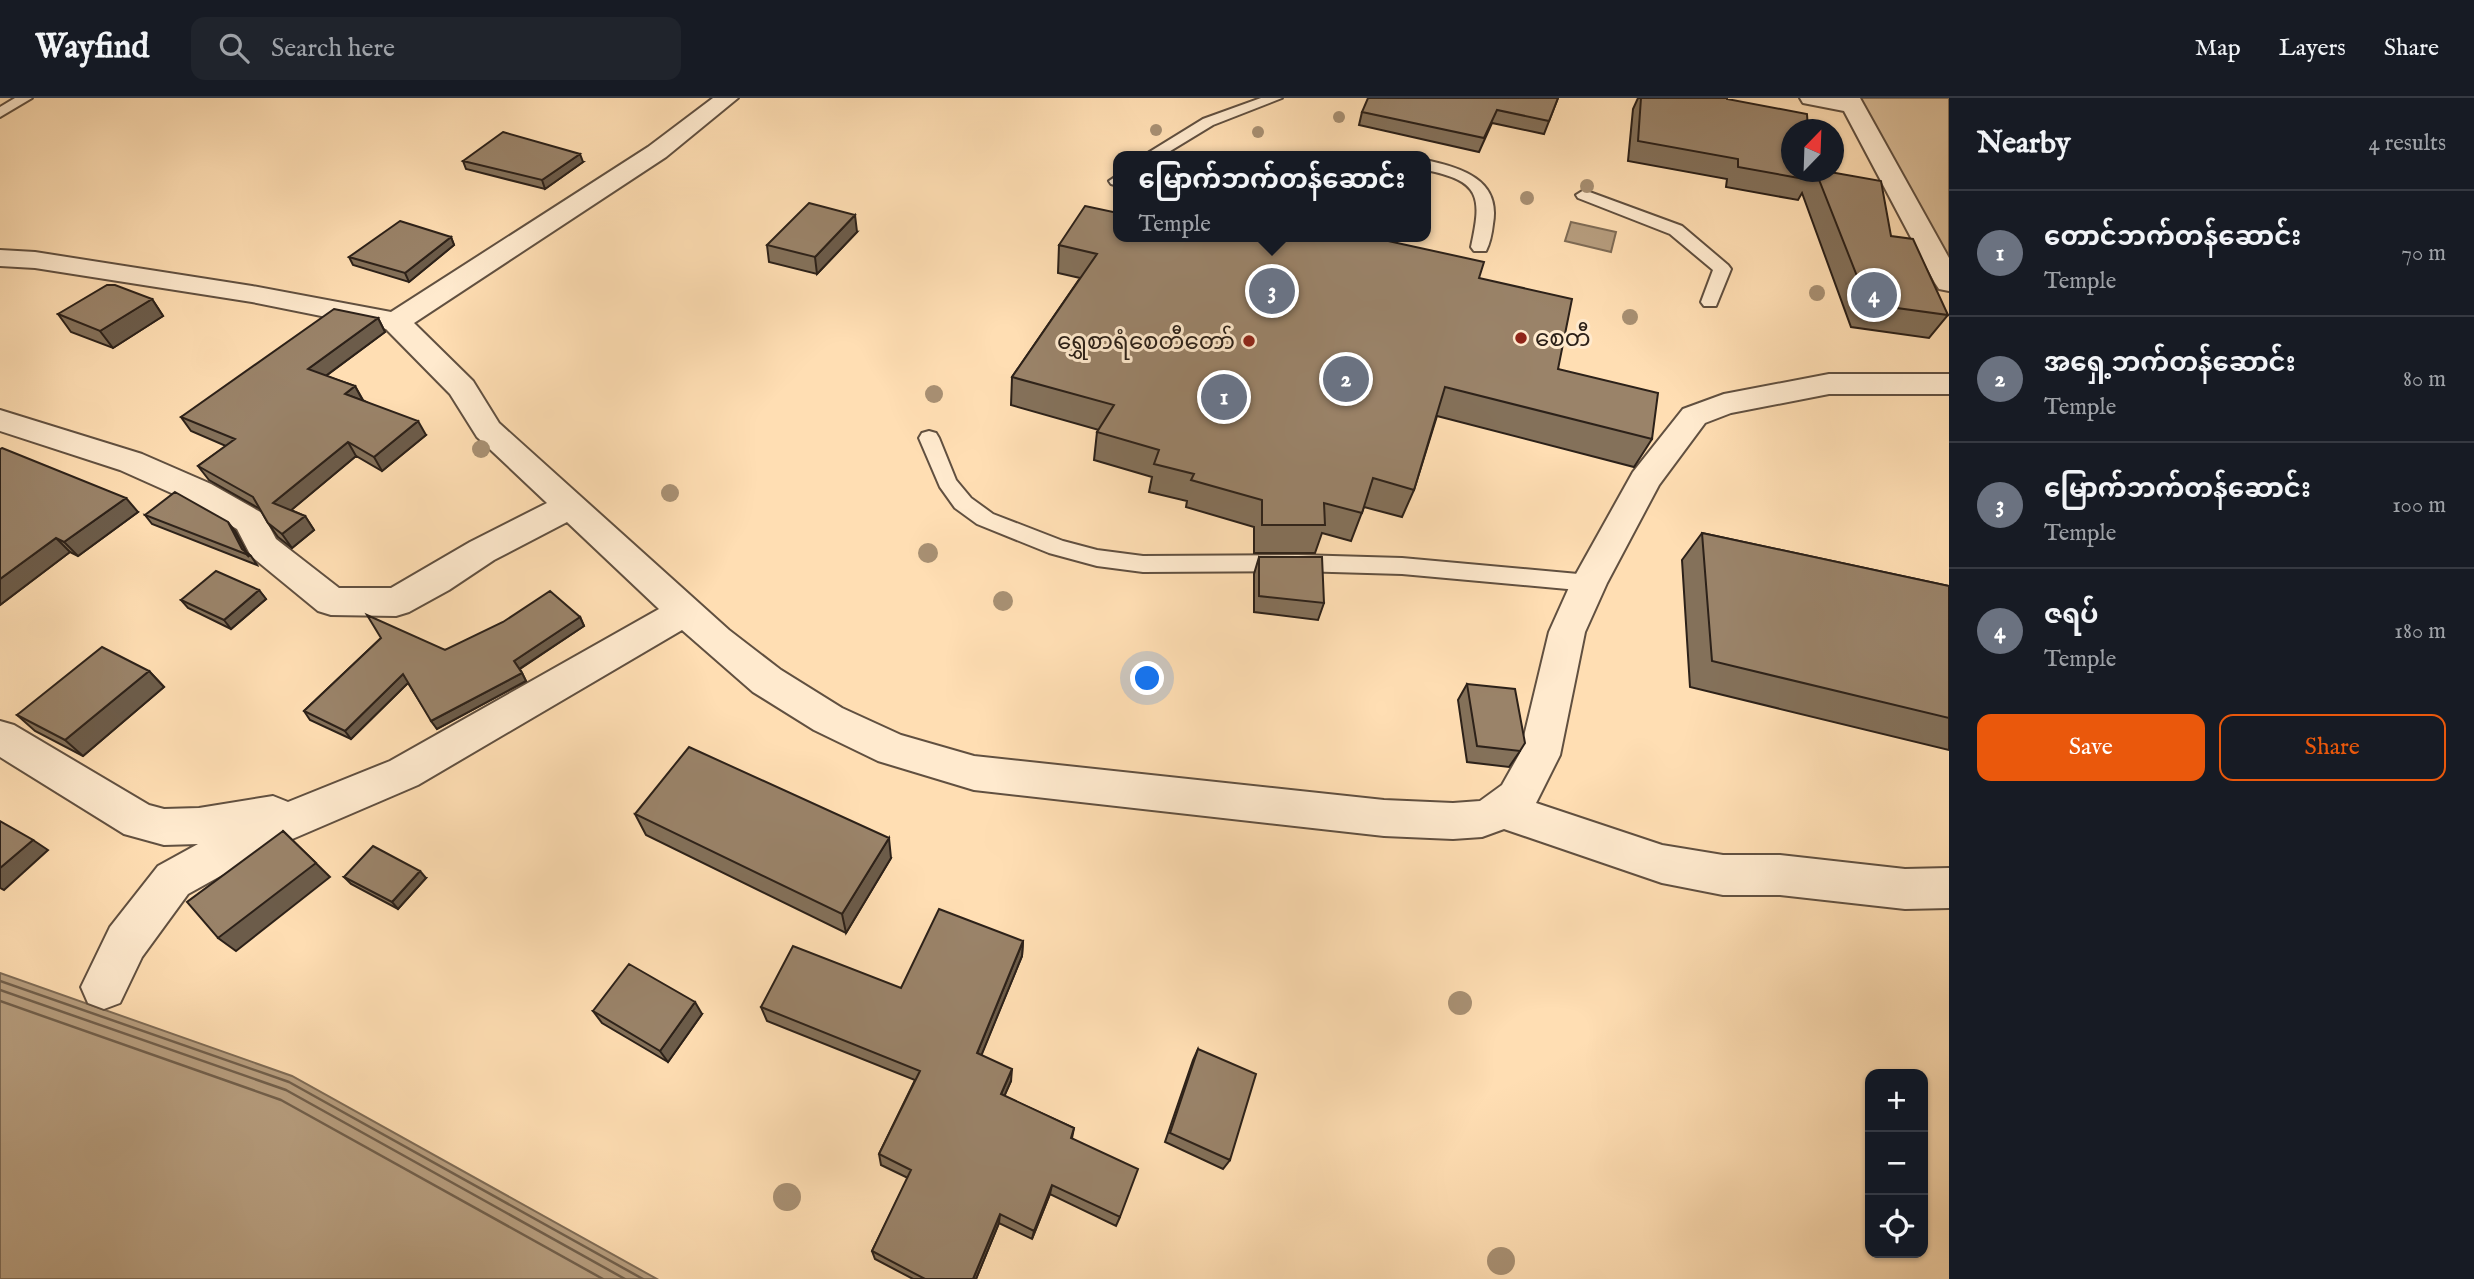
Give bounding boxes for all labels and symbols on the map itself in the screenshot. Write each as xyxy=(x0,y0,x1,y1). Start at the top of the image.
north arrow xyxy=(1781,119,1844,182)
pin: 3 xyxy=(1249,265,1295,317)
pin: 4 xyxy=(1851,269,1897,321)
place label: စေတီ xyxy=(1535,322,1591,354)
place label: ရွှေစာရံစေတီတော် xyxy=(1057,325,1235,360)
marker: စေတီ xyxy=(1513,330,1529,346)
marker: ရွှေစာရံစေတီတော် xyxy=(1241,333,1257,349)
pin: 2 xyxy=(1323,353,1369,405)
pin: 1 xyxy=(1201,371,1247,423)
your location xyxy=(1130,661,1164,695)

